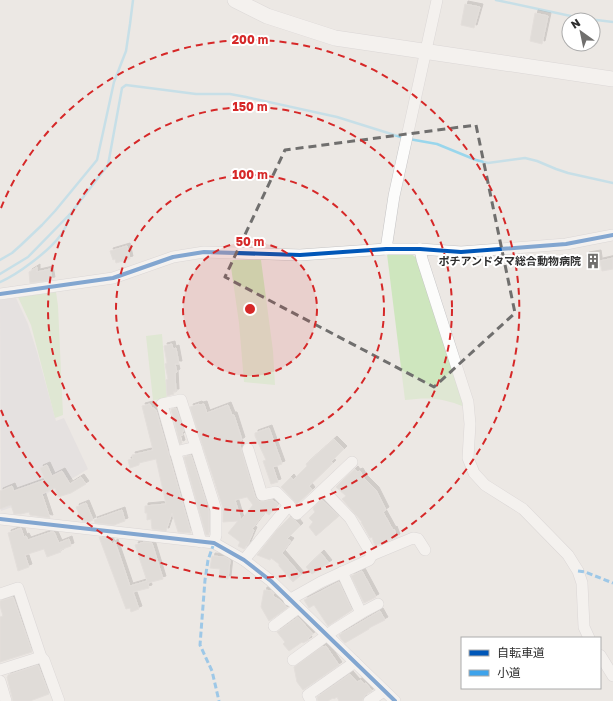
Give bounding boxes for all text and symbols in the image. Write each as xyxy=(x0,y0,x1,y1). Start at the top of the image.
north arrow xyxy=(561,12,601,52)
text: N xyxy=(568,15,582,31)
text: 200 m xyxy=(232,32,268,47)
text: 150 m xyxy=(233,99,267,114)
text: 100 m xyxy=(232,167,268,182)
text: 50 m xyxy=(236,234,264,249)
building icon: ポチアンドタマ総合動物病院 xyxy=(584,252,602,270)
place label: ポチアンドタマ総合動物病院 xyxy=(438,254,581,267)
centre of rings xyxy=(243,302,257,316)
legend xyxy=(461,637,601,689)
text: 自転車道 xyxy=(497,645,545,660)
text: 小道 xyxy=(497,665,521,680)

